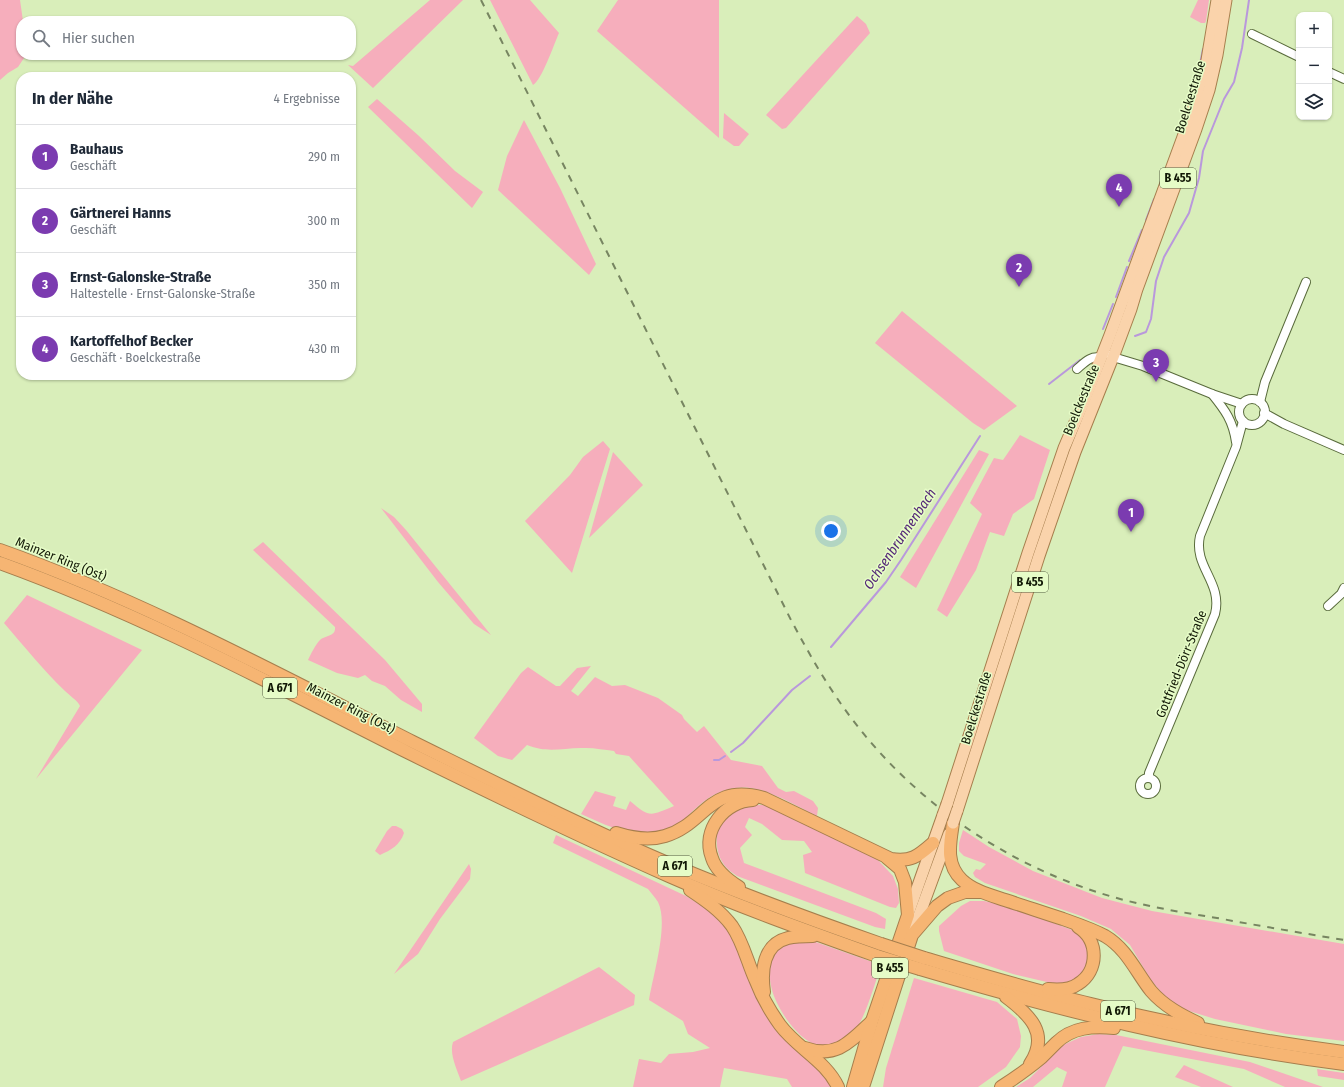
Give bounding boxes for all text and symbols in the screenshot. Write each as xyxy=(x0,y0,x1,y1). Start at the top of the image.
map controls xyxy=(1296,12,1332,120)
button: + xyxy=(1296,12,1332,48)
search box xyxy=(16,16,356,60)
icon: search xyxy=(30,27,52,49)
text: Hier suchen xyxy=(62,29,135,47)
button: − xyxy=(1296,48,1332,84)
street label: Boelckestraße xyxy=(1172,59,1208,135)
button: layers xyxy=(1296,84,1332,120)
text: In der Nähe xyxy=(32,88,113,109)
text: 4 Ergebnisse xyxy=(274,91,340,106)
text: Bauhaus xyxy=(70,140,123,158)
text: 1 xyxy=(42,149,48,164)
text: 290 m xyxy=(308,149,340,164)
text: Geschäft xyxy=(70,158,116,173)
road number: B 455 xyxy=(1160,168,1196,188)
pin: 4 xyxy=(1106,174,1132,207)
text: Gärtnerei Hanns xyxy=(70,204,171,222)
text: 2 xyxy=(42,213,48,228)
text: 300 m xyxy=(308,213,340,228)
text: Geschäft xyxy=(70,222,116,237)
pin: 2 xyxy=(1006,254,1032,287)
text: Ernst-Galonske-Straße xyxy=(70,268,211,286)
text: 3 xyxy=(42,277,48,292)
text: 350 m xyxy=(308,277,340,292)
text: Haltestelle · Ernst-Galonske-Straße xyxy=(70,286,255,301)
text: Kartoffelhof Becker xyxy=(70,332,193,350)
text: 4 xyxy=(42,341,48,356)
text: 430 m xyxy=(308,341,340,356)
pin: 3 xyxy=(1143,349,1169,382)
text: Geschäft · Boelckestraße xyxy=(70,350,201,365)
street label: Boelckestraße xyxy=(1060,362,1102,438)
water label: Ochsenbrunnenbach xyxy=(860,485,940,593)
pin: 1 xyxy=(1118,499,1144,532)
your location xyxy=(821,521,841,541)
street label: Mainzer Ring (Ost) xyxy=(13,534,109,584)
road number: B 455 xyxy=(1012,572,1048,592)
street label: Gottfried-Dörr-Straße xyxy=(1153,608,1209,720)
street label: Boelckestraße xyxy=(958,670,994,746)
road number: A 671 xyxy=(263,678,297,698)
street label: Mainzer Ring (Ost) xyxy=(304,679,398,737)
road number: A 671 xyxy=(658,856,692,876)
road number: B 455 xyxy=(872,958,908,978)
road number: A 671 xyxy=(1101,1001,1135,1021)

